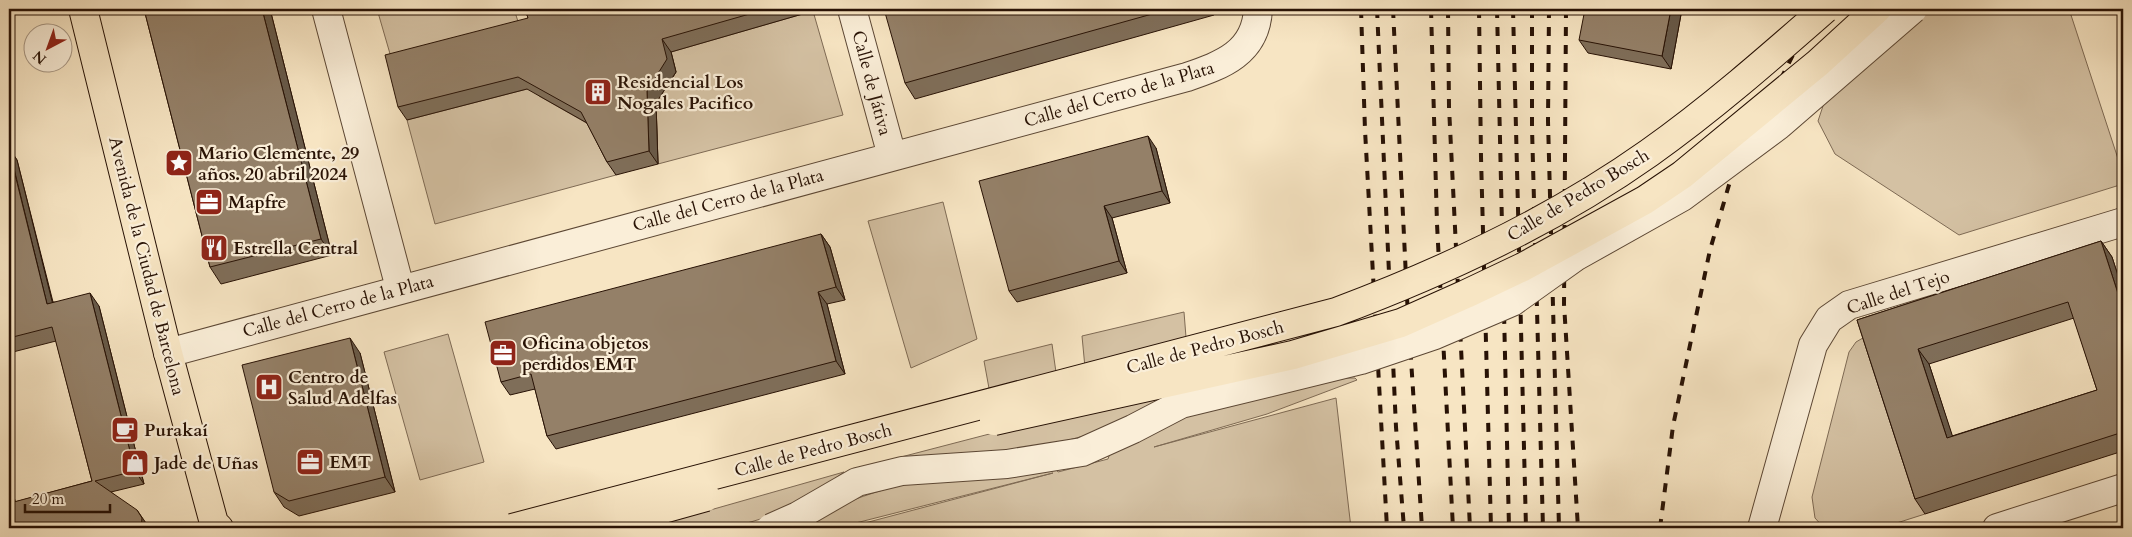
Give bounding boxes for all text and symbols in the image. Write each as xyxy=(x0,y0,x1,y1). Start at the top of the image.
north arrow xyxy=(22,22,72,72)
street label: Calle de Játiva xyxy=(845,28,898,139)
text: N xyxy=(29,46,51,69)
street label: Calle del Cerro de la Plata xyxy=(1021,55,1217,134)
place label: Residencial Los Nogales Pacifico xyxy=(617,70,753,116)
building icon: Residencial Los Nogales Pacifico xyxy=(583,77,613,107)
street label: Avenida de la Ciudad de Barcelona xyxy=(102,134,191,398)
place label: Mario Clemente, 29 años. 20 abril 2024 xyxy=(198,141,359,187)
street label: Calle de Pedro Bosch xyxy=(1502,143,1654,248)
place icon: Mario Clemente, 29 años. 20 abril 2024 xyxy=(164,148,194,178)
street label: Calle del Cerro de la Plata xyxy=(630,163,827,238)
office icon: Mapfre xyxy=(194,187,224,217)
place label: Mapfre xyxy=(228,190,287,215)
restaurant icon: Estrella Central xyxy=(199,233,229,263)
place label: Estrella Central xyxy=(233,236,358,261)
street label: Calle del Tejo xyxy=(1843,264,1953,321)
street label: Calle del Cerro de la Plata xyxy=(240,269,437,344)
street label: Calle de Pedro Bosch xyxy=(1124,314,1287,381)
place label: Oficina objetos perdidos EMT xyxy=(522,331,649,377)
office icon: Oficina objetos perdidos EMT xyxy=(488,338,518,368)
place label: Centro de Salud Adelfas xyxy=(288,365,397,411)
hospital icon: Centro de Salud Adelfas xyxy=(254,372,284,402)
cafe icon: Purakaí xyxy=(110,415,140,445)
street label: Calle de Pedro Bosch xyxy=(732,417,895,484)
place label: Purakaí xyxy=(144,418,208,443)
office icon: EMT xyxy=(295,447,325,477)
shop icon: Jade de Uñas xyxy=(120,448,150,478)
place label: EMT xyxy=(329,450,371,475)
place label: Jade de Uñas xyxy=(151,451,258,476)
scale bar xyxy=(25,482,110,514)
text: 20 m xyxy=(32,489,64,509)

